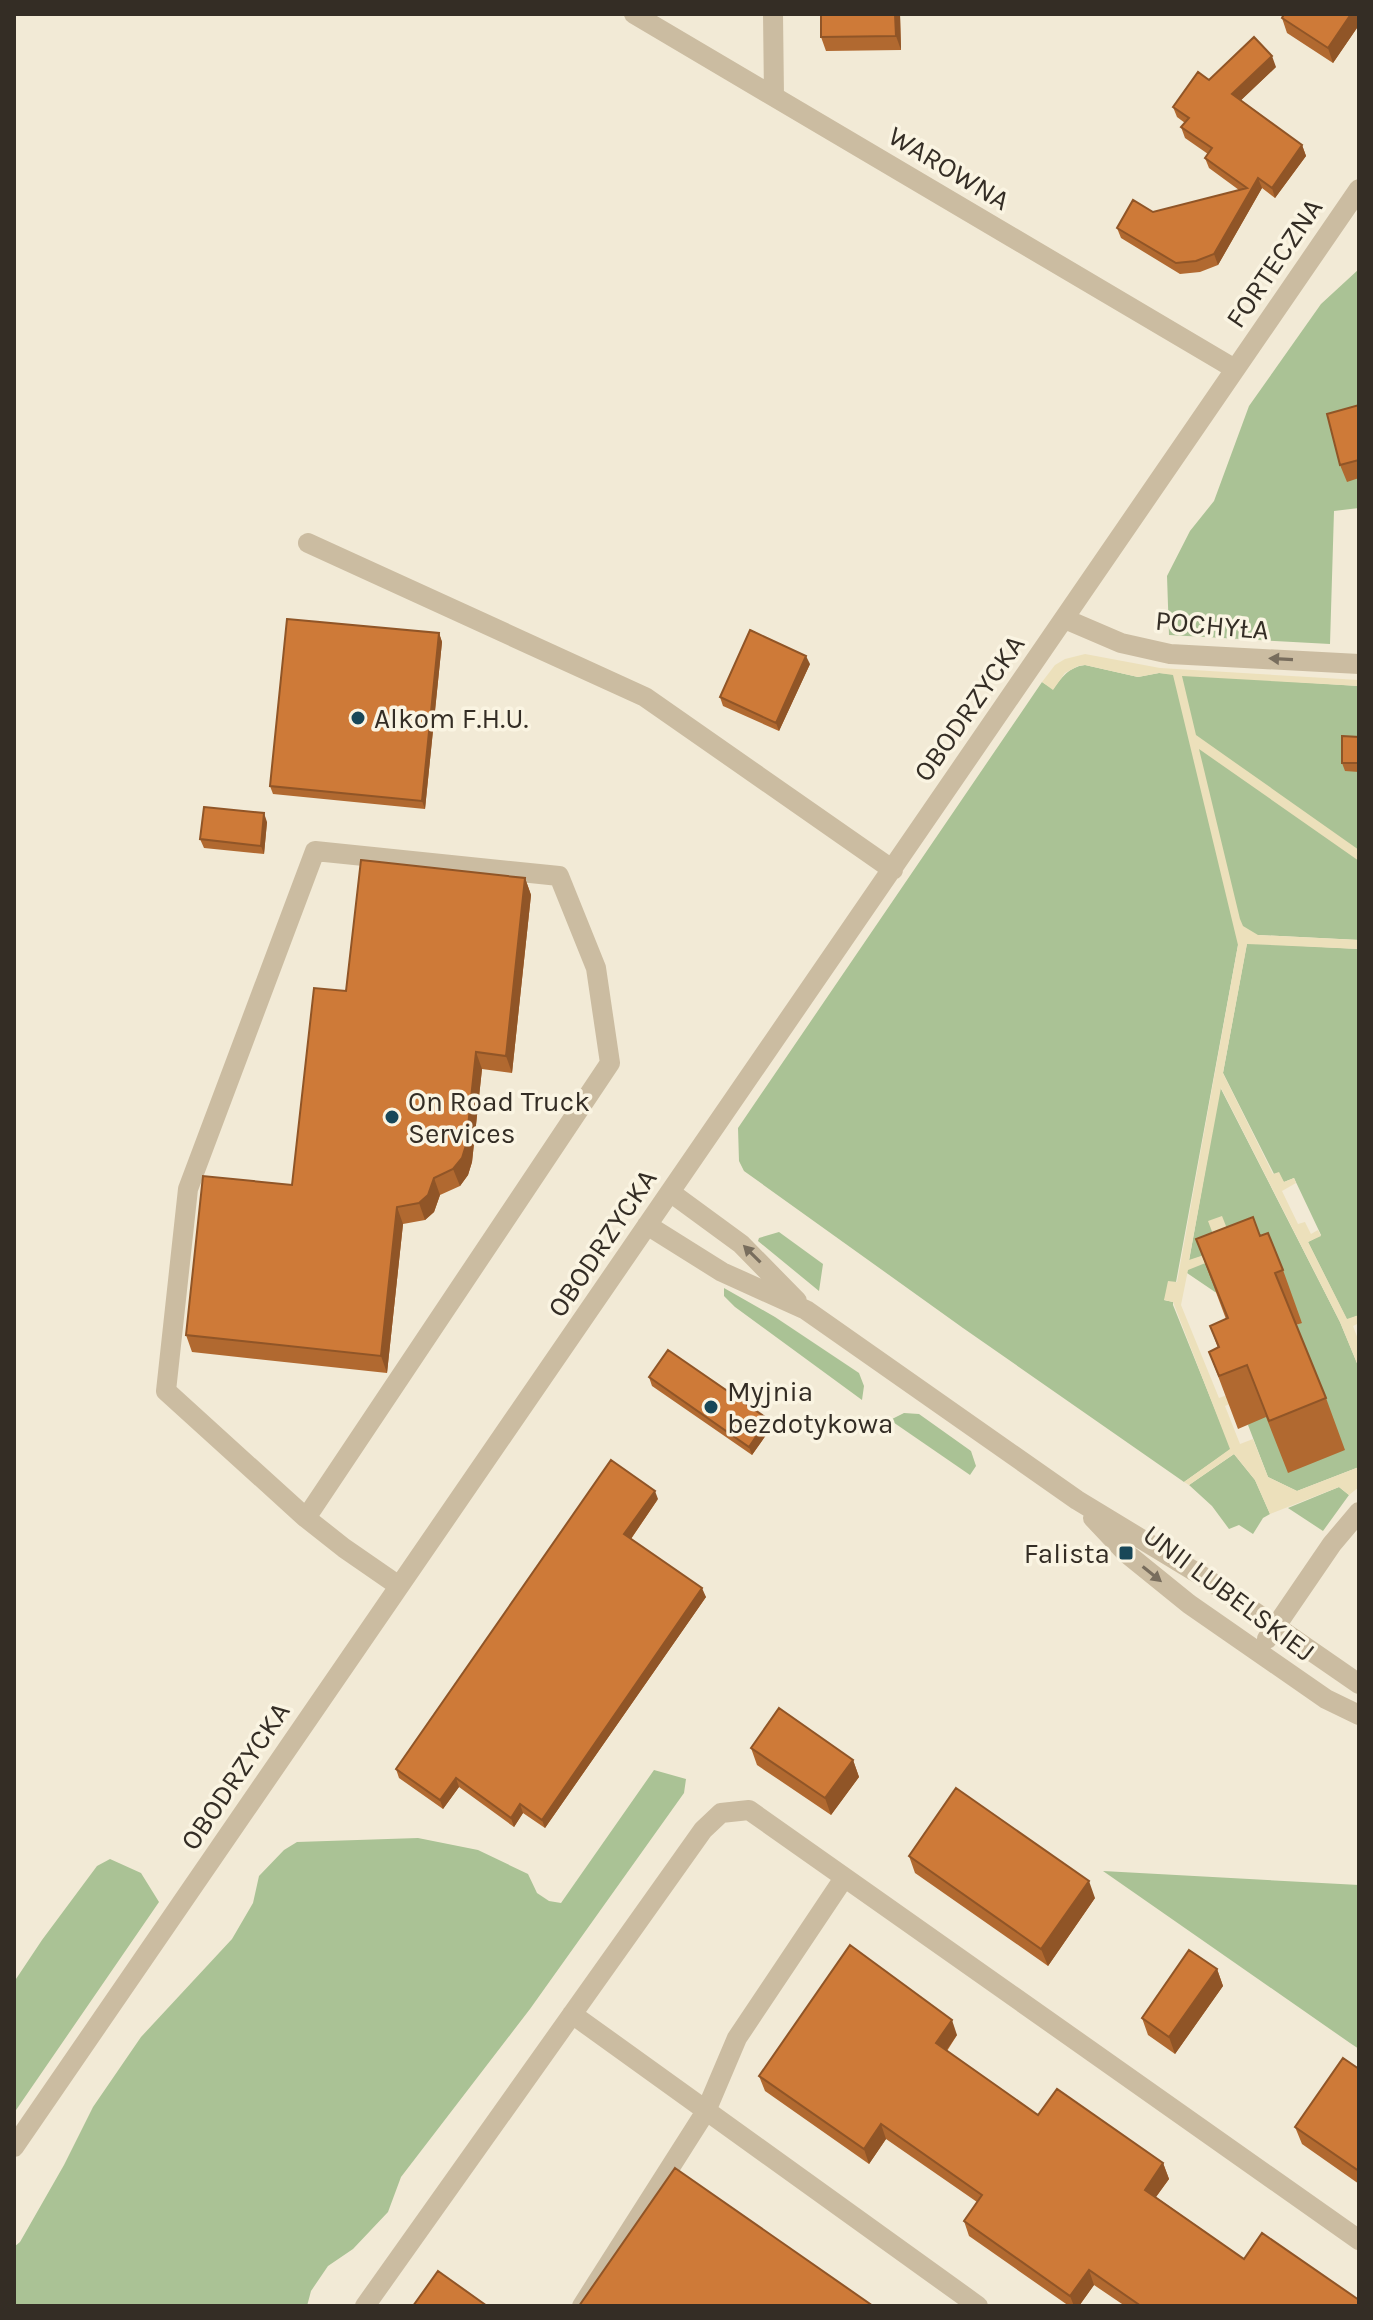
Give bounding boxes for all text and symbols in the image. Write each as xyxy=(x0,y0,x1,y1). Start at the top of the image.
street label: WAROWNA xyxy=(882,119,1016,217)
street label: FORTECZNA xyxy=(1219,192,1329,334)
street label: POCHYŁA xyxy=(1154,604,1270,646)
street label: OBODRZYCKA xyxy=(906,629,1032,787)
one-way arrow xyxy=(1268,653,1293,666)
place label: Alkom F.H.U. xyxy=(374,702,529,735)
marker: Alkom F.H.U. xyxy=(349,709,367,727)
place label: On Road Truck Services xyxy=(408,1085,590,1150)
marker: On Road Truck Services xyxy=(383,1108,401,1126)
street label: OBODRZYCKA xyxy=(541,1163,663,1323)
one-way arrow xyxy=(743,1245,761,1264)
place label: Myjnia bezdotykowa xyxy=(727,1375,894,1440)
marker: Myjnia bezdotykowa xyxy=(702,1398,720,1416)
street label: UNII LUBELSKIEJ xyxy=(1137,1518,1321,1668)
place label: Falista xyxy=(1024,1537,1110,1570)
marker: Falista xyxy=(1117,1544,1135,1562)
one-way arrow xyxy=(1142,1565,1162,1582)
street label: OBODRZYCKA xyxy=(174,1696,296,1856)

